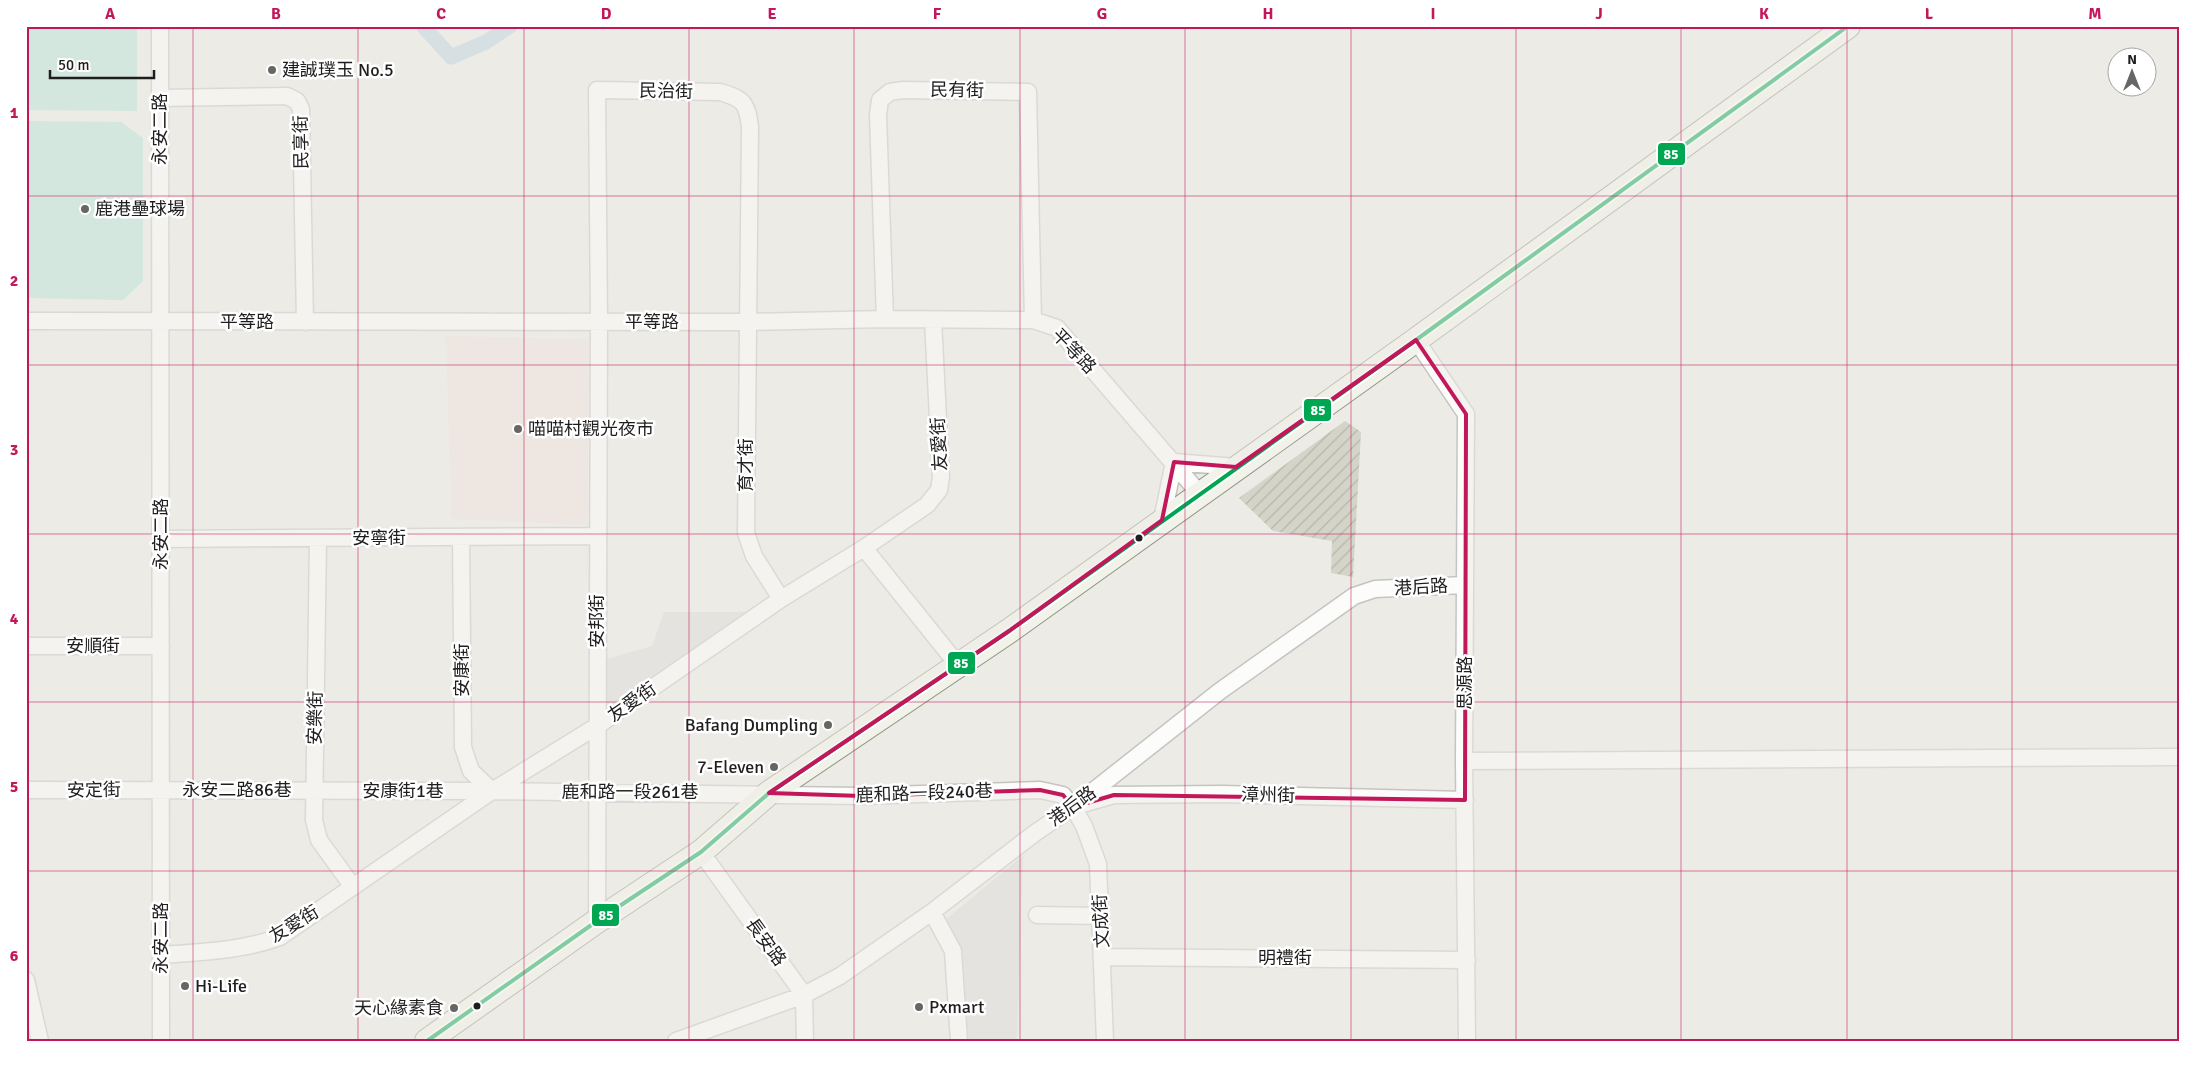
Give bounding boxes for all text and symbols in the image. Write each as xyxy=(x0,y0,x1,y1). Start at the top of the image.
text: A xyxy=(105,4,116,24)
text: B xyxy=(271,4,281,24)
text: C xyxy=(436,4,446,24)
text: D xyxy=(601,4,612,24)
text: E xyxy=(767,4,777,24)
text: F xyxy=(933,4,942,24)
text: G xyxy=(1097,4,1107,24)
text: H xyxy=(1263,4,1273,24)
text: I xyxy=(1430,4,1436,24)
text: J xyxy=(1595,4,1603,24)
text: K xyxy=(1759,4,1769,24)
text: L xyxy=(1925,4,1934,24)
text: M xyxy=(2088,4,2102,24)
scale bar xyxy=(50,48,154,80)
north arrow xyxy=(2108,48,2158,98)
text: N xyxy=(2127,51,2137,68)
text: 50 m xyxy=(58,56,89,74)
place label: 建誠璞玉 No.5 xyxy=(282,59,394,81)
marker: 建誠璞玉 No.5 xyxy=(266,64,278,76)
street label: 民有街 xyxy=(930,79,984,101)
street label: 民治街 xyxy=(639,80,693,102)
street label: 永安二路 xyxy=(149,93,171,165)
text: 1 xyxy=(10,103,19,123)
street label: 民享街 xyxy=(290,115,312,169)
line badge: 85 xyxy=(1657,142,1686,166)
text: 85 xyxy=(1663,146,1679,163)
place label: 鹿港壘球場 xyxy=(95,198,185,220)
marker: 鹿港壘球場 xyxy=(79,203,91,215)
text: 2 xyxy=(10,271,18,291)
street label: 平等路 xyxy=(220,311,274,333)
street label: 平等路 xyxy=(625,311,679,333)
street label: 平等路 xyxy=(1047,324,1101,378)
line badge: 85 xyxy=(1303,398,1332,422)
text: 85 xyxy=(1310,402,1326,419)
street label: 友愛街 xyxy=(927,416,951,472)
place label: 喵喵村觀光夜市 xyxy=(528,418,654,440)
marker: 喵喵村觀光夜市 xyxy=(512,423,524,435)
street label: 育才街 xyxy=(735,438,757,492)
text: 3 xyxy=(10,440,18,460)
street label: 永安二路 xyxy=(150,498,172,570)
street label: 安寧街 xyxy=(352,527,406,549)
unlabelled marker xyxy=(1134,533,1144,543)
street label: 港后路 xyxy=(1393,575,1449,599)
street label: 安邦街 xyxy=(586,594,608,648)
text: 4 xyxy=(10,609,19,629)
street label: 安順街 xyxy=(66,635,120,657)
street label: 安康街 xyxy=(451,643,473,697)
line badge: 85 xyxy=(947,651,976,675)
text: 85 xyxy=(953,655,969,672)
street label: 思源路 xyxy=(1454,656,1476,710)
street label: 友愛街 xyxy=(604,678,660,726)
street label: 安樂街 xyxy=(304,691,326,745)
place label: Bafang Dumpling xyxy=(685,714,818,736)
marker: Bafang Dumpling xyxy=(822,719,834,731)
place label: 7-Eleven xyxy=(697,756,764,778)
marker: 7-Eleven xyxy=(768,761,780,773)
text: 5 xyxy=(10,777,18,797)
street label: 安定街 xyxy=(67,779,121,801)
street label: 永安二路86巷 xyxy=(182,779,292,801)
street label: 安康街1巷 xyxy=(362,780,444,802)
street label: 鹿和路一段240巷 xyxy=(855,780,993,806)
street label: 鹿和路一段261巷 xyxy=(561,781,699,803)
street label: 港后路 xyxy=(1044,781,1100,831)
street label: 漳州街 xyxy=(1241,784,1295,806)
street label: 文成街 xyxy=(1089,893,1113,949)
street label: 友愛街 xyxy=(265,901,323,947)
street label: 永安二路 xyxy=(150,902,172,974)
line badge: 85 xyxy=(591,903,620,927)
text: 85 xyxy=(598,907,614,924)
street label: 長安路 xyxy=(741,914,791,970)
text: 6 xyxy=(10,946,19,966)
street label: 明禮街 xyxy=(1258,947,1312,969)
place label: Hi-Life xyxy=(195,975,247,997)
marker: Hi-Life xyxy=(179,980,191,992)
place label: Pxmart xyxy=(929,996,984,1018)
place label: 天心緣素食 xyxy=(354,997,444,1019)
unlabelled marker xyxy=(472,1001,482,1011)
marker: Pxmart xyxy=(913,1001,925,1013)
marker: 天心緣素食 xyxy=(448,1002,460,1014)

